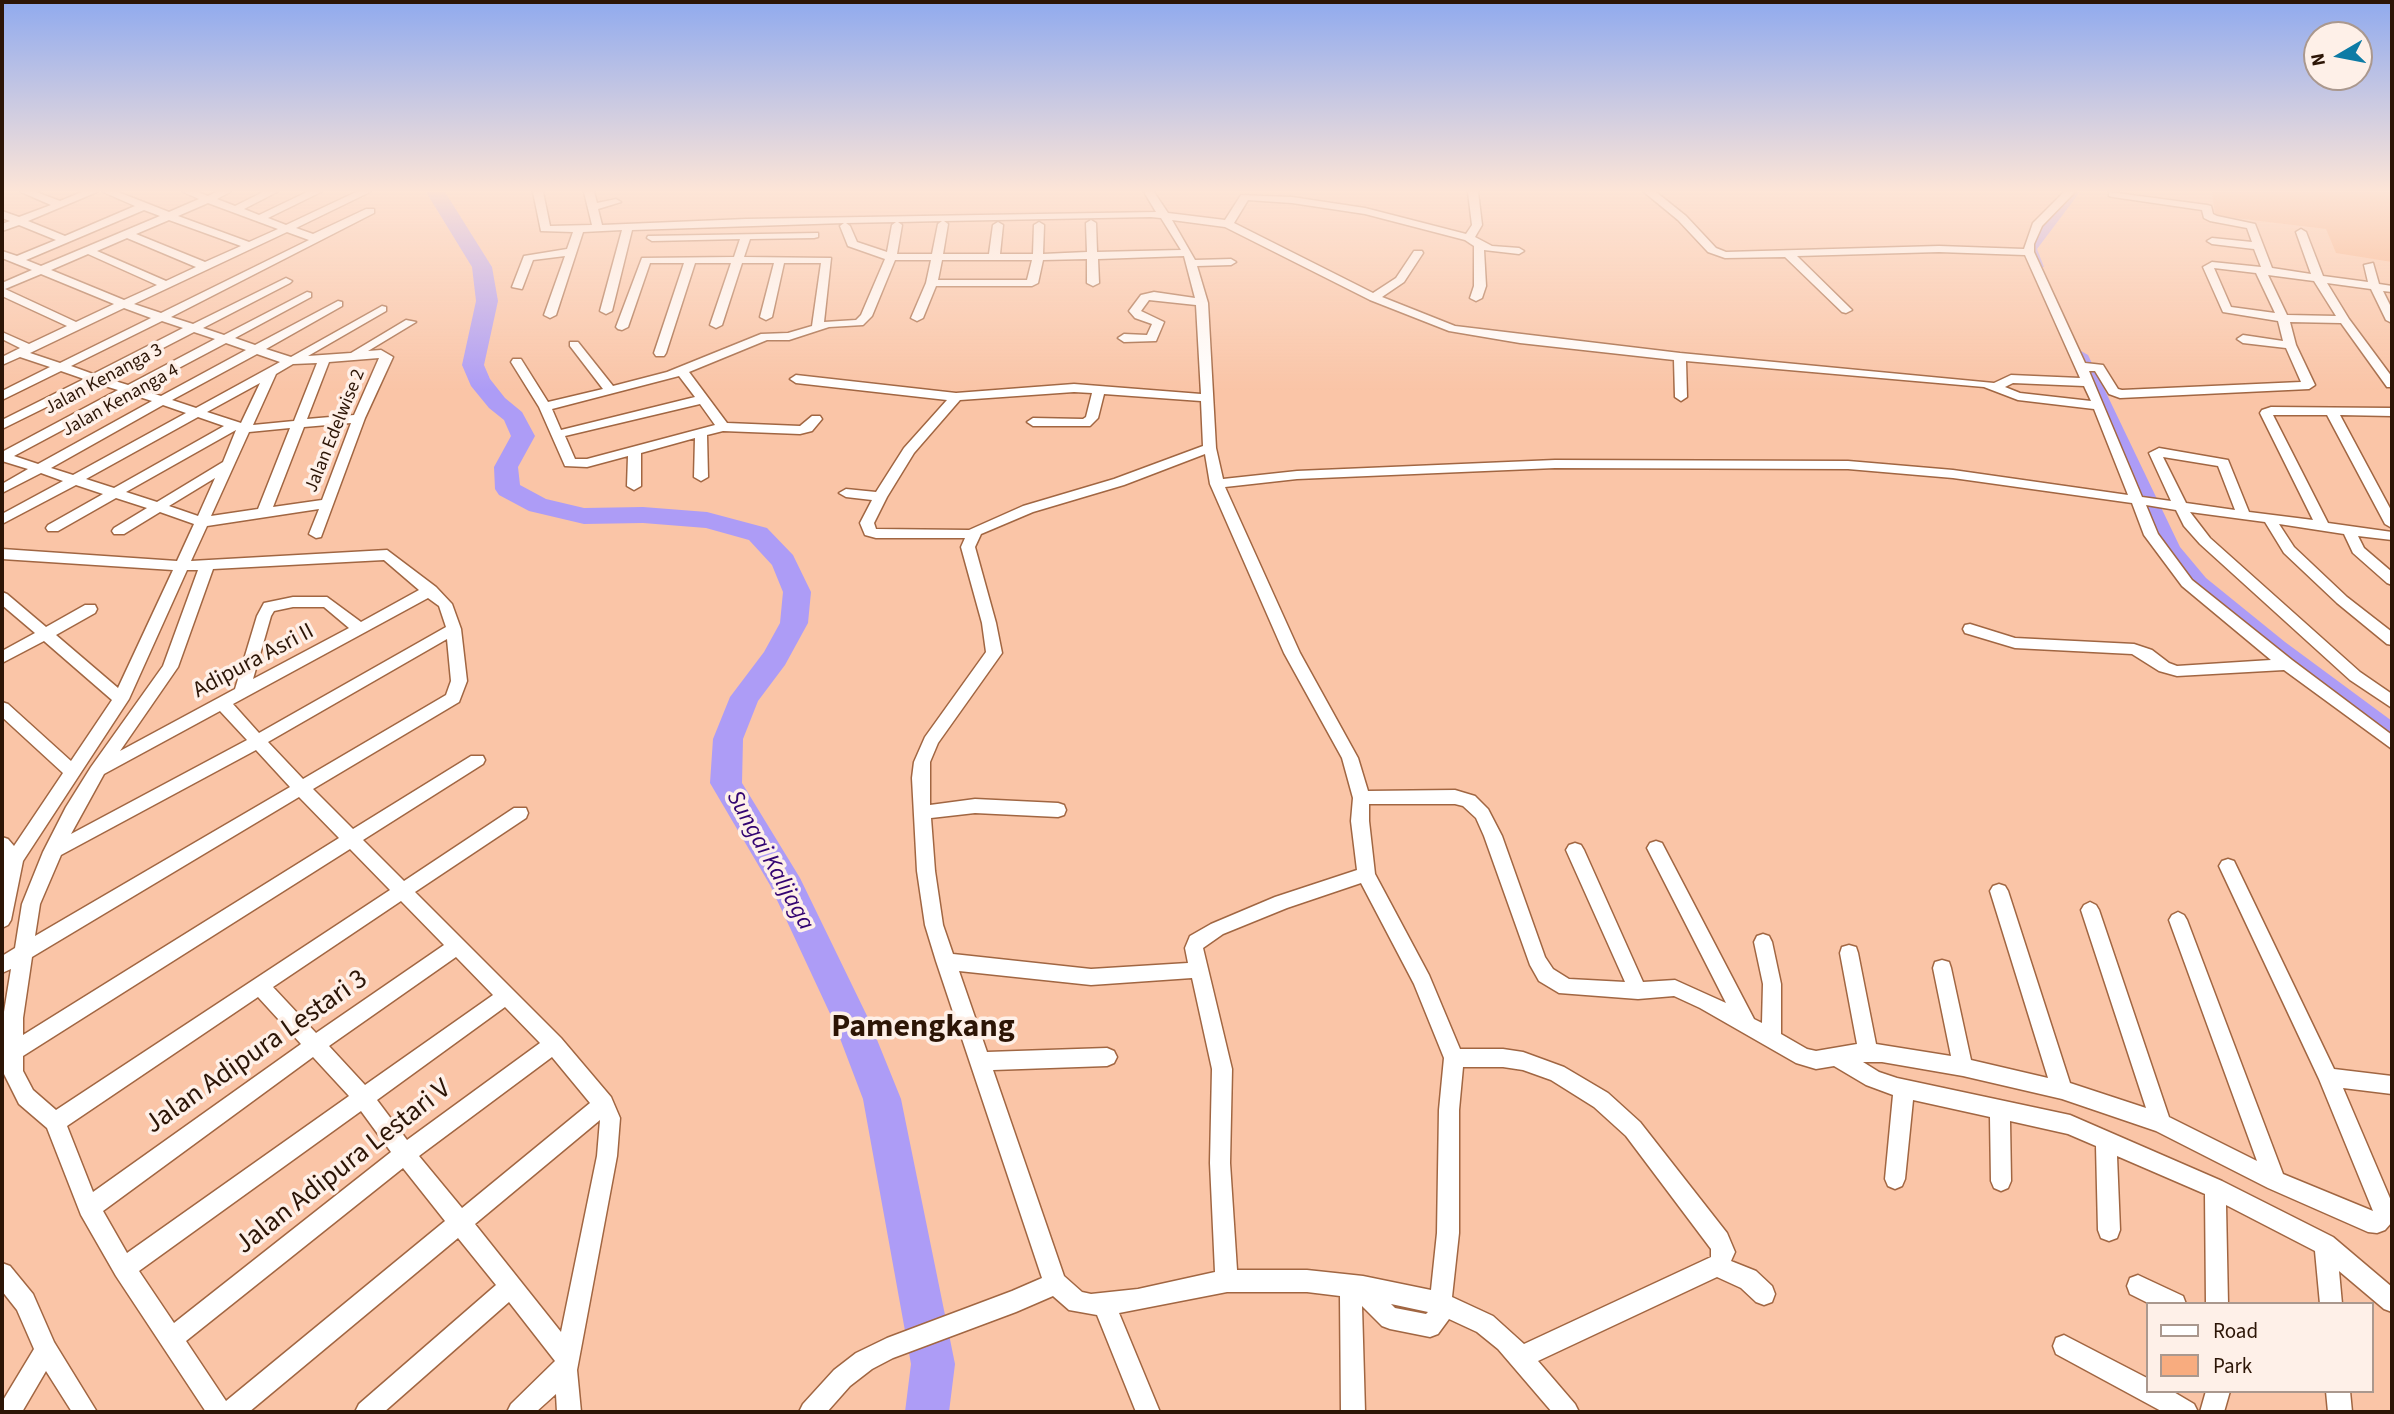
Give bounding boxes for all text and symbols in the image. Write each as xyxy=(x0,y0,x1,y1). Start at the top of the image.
north arrow xyxy=(2303,21,2373,91)
text: N xyxy=(2304,51,2333,68)
street label: Jalan Kenanga 3 xyxy=(41,339,167,421)
street label: Jalan Kenanga 4 xyxy=(59,360,183,442)
street label: Jalan Edelwise 2 xyxy=(301,366,371,496)
street label: Adipura Asri II xyxy=(189,619,319,705)
water label: Sungai Kalijaga xyxy=(719,786,819,936)
street label: Jalan Adipura Lestari 3 xyxy=(139,963,375,1143)
district label: Pamengkang xyxy=(831,1010,1015,1048)
street label: Jalan Adipura Lestari V xyxy=(229,1073,459,1263)
legend xyxy=(2146,1302,2373,1393)
text: Road xyxy=(2213,1316,2258,1346)
text: Park xyxy=(2213,1351,2252,1381)

